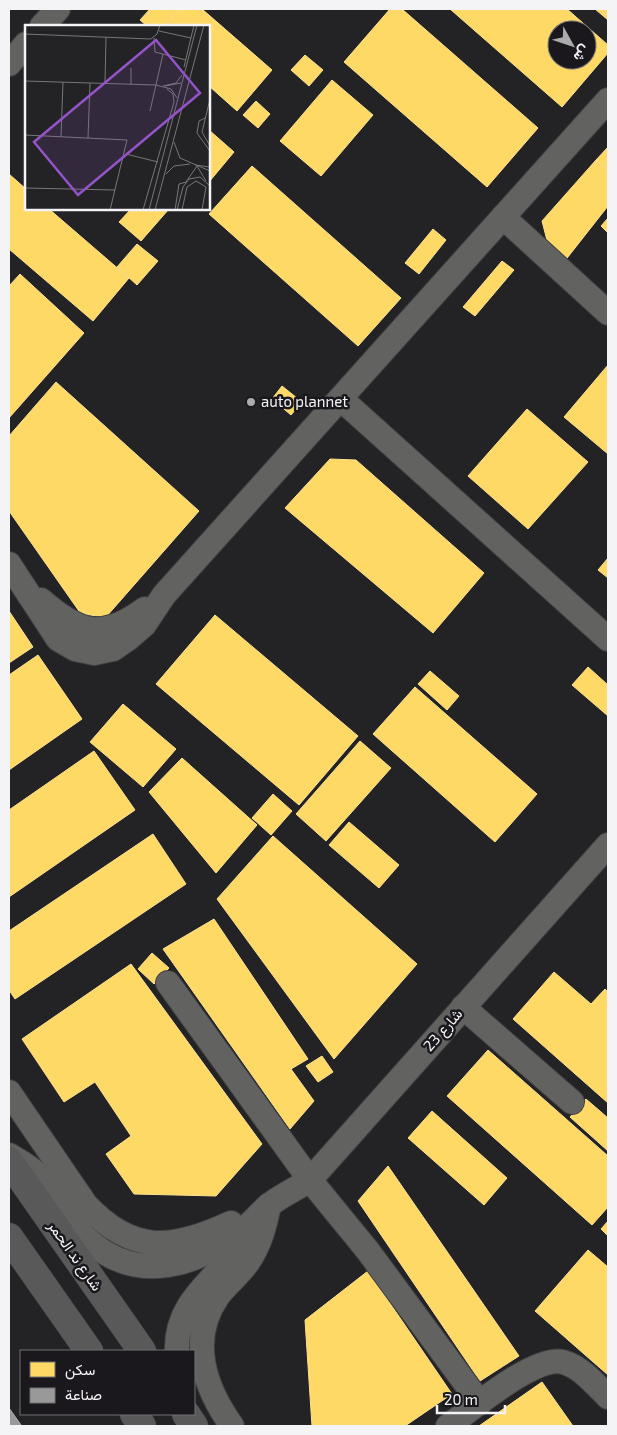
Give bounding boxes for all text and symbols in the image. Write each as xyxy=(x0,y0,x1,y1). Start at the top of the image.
north arrow xyxy=(547,20,597,70)
inset map xyxy=(25,25,210,210)
text: ش xyxy=(570,41,594,66)
place label: auto plannet xyxy=(261,392,348,410)
marker: auto plannet xyxy=(245,396,257,408)
street label: شارع 23 xyxy=(419,1004,468,1056)
street label: شارع ند الحمر xyxy=(42,1216,107,1296)
legend xyxy=(20,1350,195,1415)
text: سكن xyxy=(65,1360,95,1380)
scale bar xyxy=(437,1382,504,1414)
text: صناعة xyxy=(65,1385,102,1403)
text: 20 m xyxy=(444,1390,478,1408)

